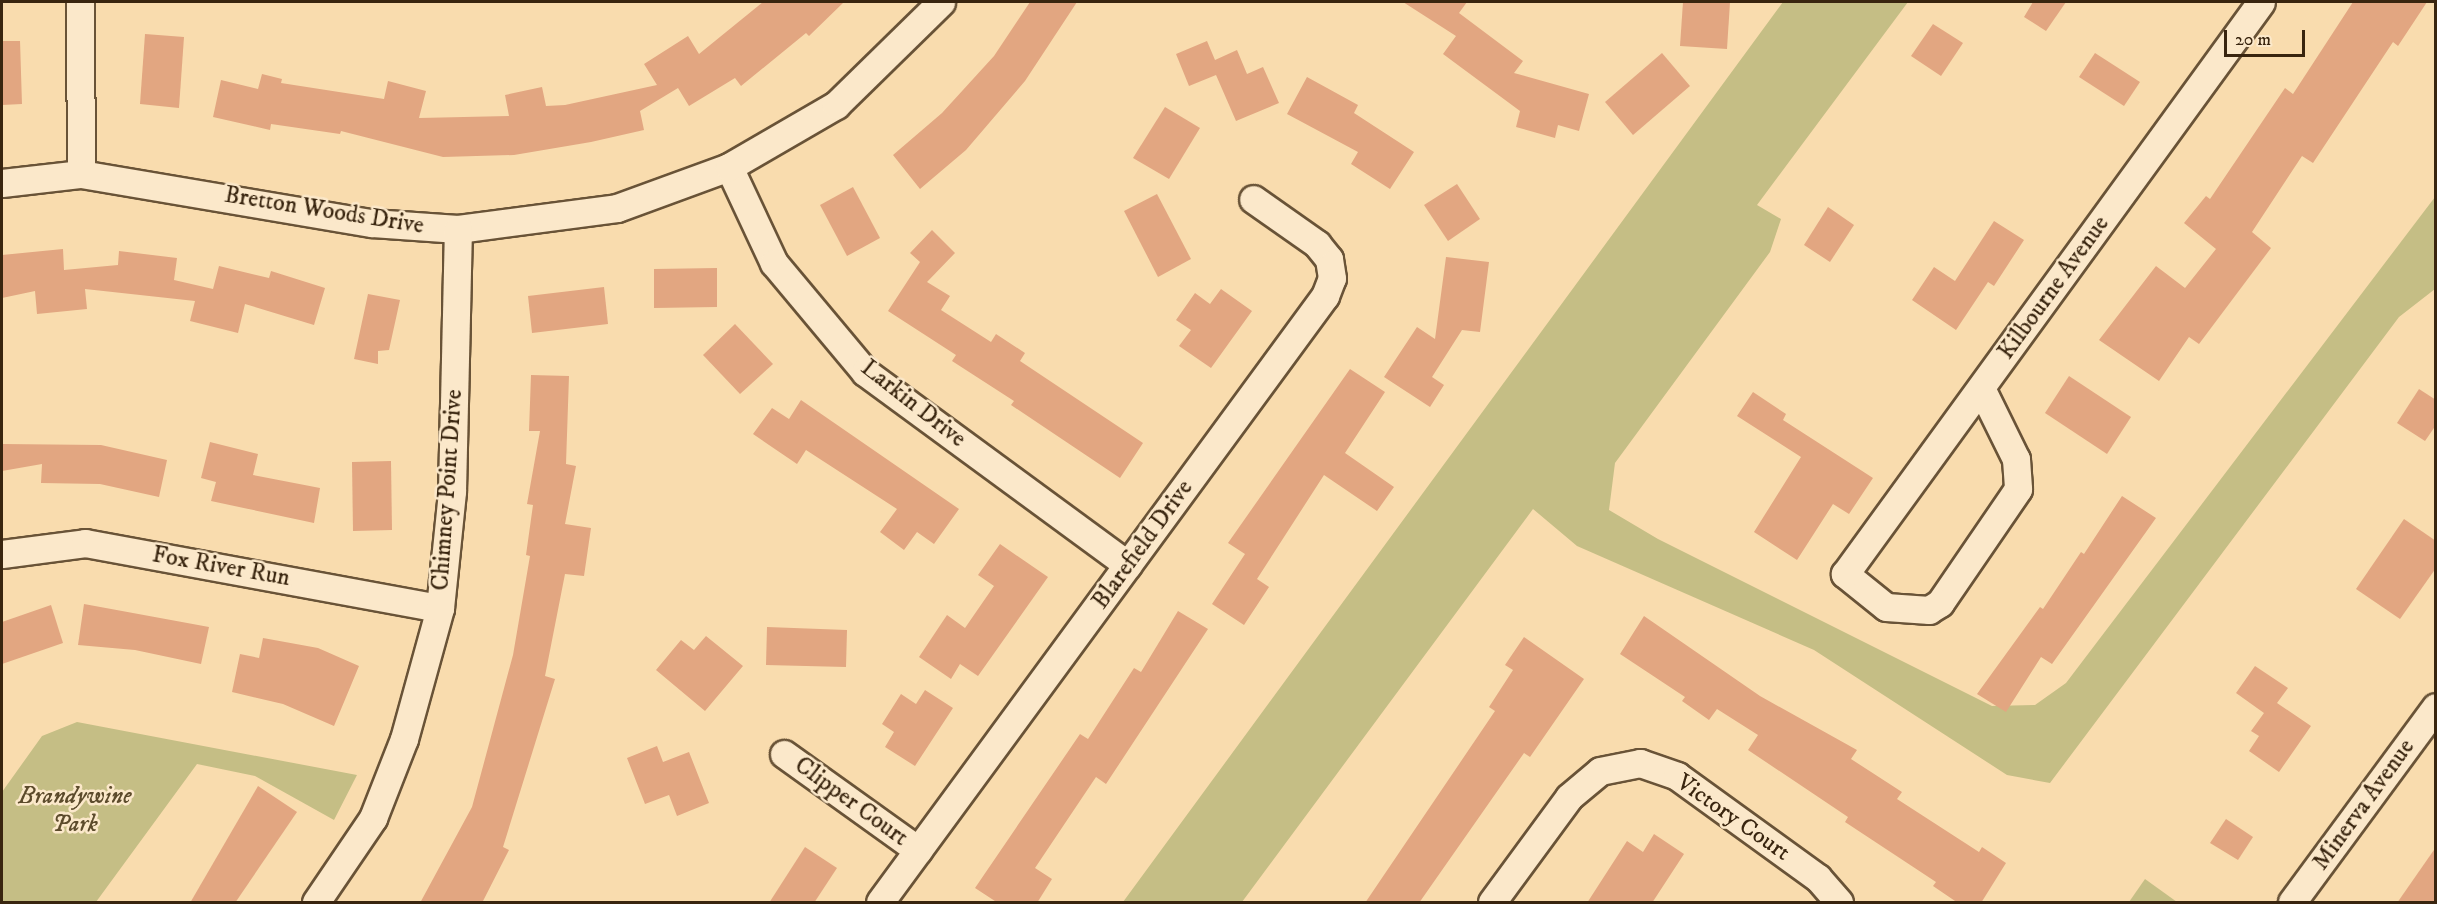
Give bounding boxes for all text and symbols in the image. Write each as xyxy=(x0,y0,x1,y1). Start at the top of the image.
scale bar xyxy=(2227,18,2308,56)
text: 20 m xyxy=(2235,29,2271,51)
street label: Bretton Woods Drive xyxy=(222,181,426,241)
street label: Kilbourne Avenue xyxy=(1992,211,2116,365)
street label: Larkin Drive xyxy=(855,354,971,454)
street label: Chimney Point Drive xyxy=(427,388,469,592)
street label: Blarefield Drive xyxy=(1087,475,1199,615)
street label: Fox River Run xyxy=(150,541,292,593)
street label: Minerva Avenue xyxy=(2307,734,2421,876)
street label: Clipper Court xyxy=(789,751,913,853)
street label: Victory Court xyxy=(1671,768,1795,868)
park label: Brandywine Park xyxy=(19,783,131,839)

